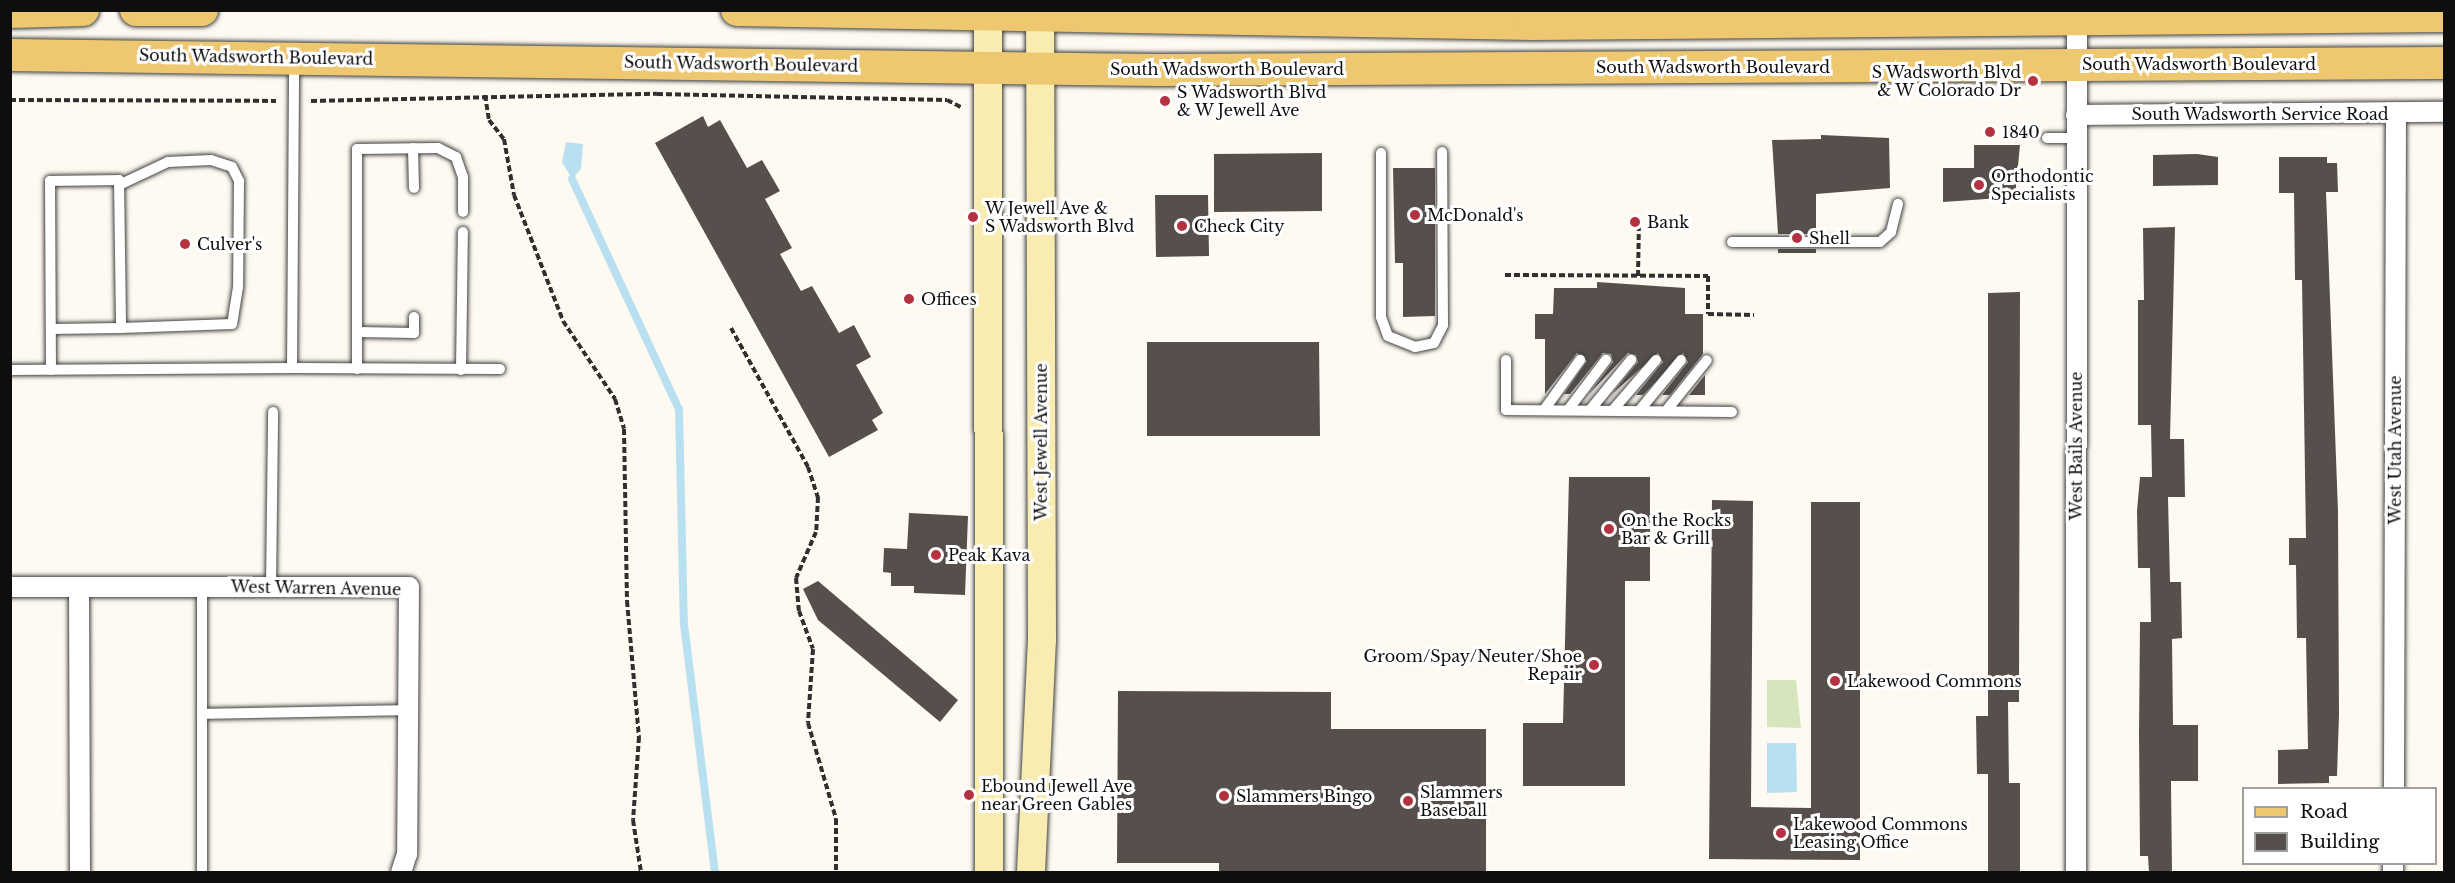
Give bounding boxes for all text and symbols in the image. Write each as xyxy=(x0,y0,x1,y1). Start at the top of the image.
street label: South Wadsworth Boulevard xyxy=(138,45,374,69)
street label: South Wadsworth Boulevard xyxy=(623,52,859,76)
street label: South Wadsworth Boulevard xyxy=(2082,54,2316,74)
street label: South Wadsworth Boulevard xyxy=(1596,57,1830,77)
street label: South Wadsworth Boulevard xyxy=(1110,59,1344,79)
place label: S Wadsworth Blvd & W Colorado Dr xyxy=(1871,62,2021,100)
marker: S Wadsworth Blvd & W Colorado Dr xyxy=(2026,74,2040,88)
place label: S Wadsworth Blvd & W Jewell Ave xyxy=(1177,82,1327,120)
marker: S Wadsworth Blvd & W Jewell Ave xyxy=(1158,94,1172,108)
street label: South Wadsworth Service Road xyxy=(2131,104,2389,124)
place label: 1840 xyxy=(2002,122,2040,142)
marker: 1840 xyxy=(1983,125,1997,139)
place label: Orthodontic Specialists xyxy=(1991,166,2094,204)
marker: Orthodontic Specialists xyxy=(1972,178,1986,192)
place label: W Jewell Ave & S Wadsworth Blvd xyxy=(985,198,1135,236)
place label: McDonald's xyxy=(1427,205,1524,225)
marker: McDonald's xyxy=(1408,208,1422,222)
marker: W Jewell Ave & S Wadsworth Blvd xyxy=(966,210,980,224)
place label: Bank xyxy=(1647,212,1689,232)
marker: Bank xyxy=(1628,215,1642,229)
place label: Check City xyxy=(1194,216,1285,236)
marker: Check City xyxy=(1175,219,1189,233)
place label: Shell xyxy=(1809,228,1850,248)
marker: Shell xyxy=(1790,231,1804,245)
place label: Culver's xyxy=(197,234,262,254)
marker: Culver's xyxy=(178,237,192,251)
place label: Offices xyxy=(921,289,977,309)
marker: Offices xyxy=(902,292,916,306)
street label: West Jewell Avenue xyxy=(1031,363,1051,521)
street label: West Bails Avenue xyxy=(2066,371,2086,521)
street label: West Utah Avenue xyxy=(2385,375,2405,525)
place label: On the Rocks Bar & Grill xyxy=(1621,510,1731,548)
marker: On the Rocks Bar & Grill xyxy=(1602,522,1616,536)
place label: Peak Kava xyxy=(948,545,1030,565)
marker: Peak Kava xyxy=(929,548,943,562)
street label: West Warren Avenue xyxy=(230,577,402,599)
place label: Groom/Spay/Neuter/Shoe Repair xyxy=(1363,646,1582,684)
marker: Groom/Spay/Neuter/Shoe Repair xyxy=(1587,658,1601,672)
place label: Lakewood Commons xyxy=(1847,671,2022,691)
marker: Lakewood Commons xyxy=(1828,674,1842,688)
place label: Ebound Jewell Ave near Green Gables xyxy=(981,776,1133,814)
place label: Slammers Baseball xyxy=(1420,782,1503,820)
place label: Slammers Bingo xyxy=(1236,786,1372,806)
legend xyxy=(2242,787,2437,865)
marker: Ebound Jewell Ave near Green Gables xyxy=(962,788,976,802)
marker: Slammers Bingo xyxy=(1217,789,1231,803)
marker: Slammers Baseball xyxy=(1401,794,1415,808)
text: Road xyxy=(2300,801,2348,823)
place label: Lakewood Commons Leasing Office xyxy=(1793,814,1968,852)
marker: Lakewood Commons Leasing Office xyxy=(1774,826,1788,840)
text: Building xyxy=(2300,831,2379,853)

